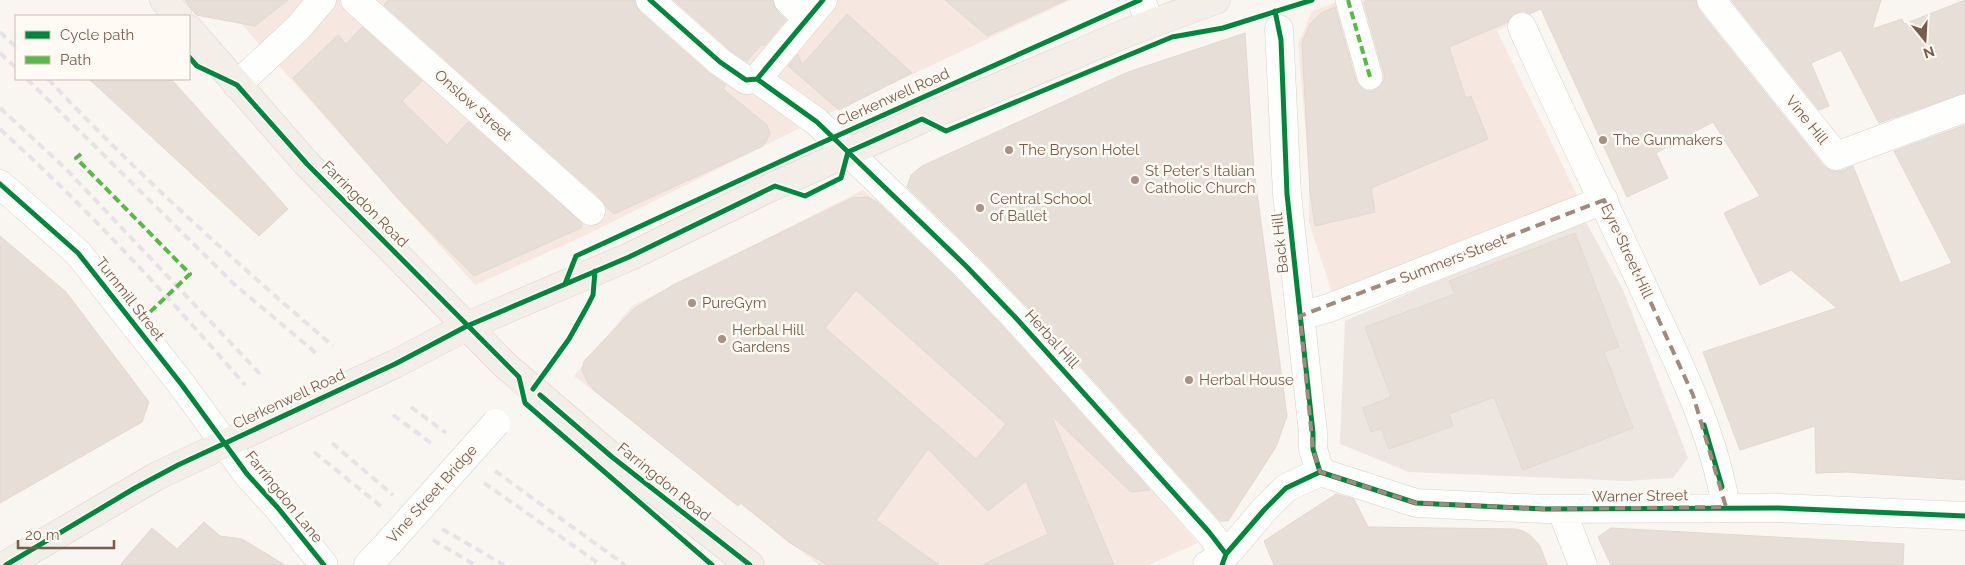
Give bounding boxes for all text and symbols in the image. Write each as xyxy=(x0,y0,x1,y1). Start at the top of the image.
legend xyxy=(15,15,190,80)
north arrow xyxy=(1900,15,1950,65)
text: Cycle path xyxy=(60,26,134,44)
text: N xyxy=(1921,43,1937,62)
text: Path xyxy=(60,51,91,69)
street label: Clerkenwell Road xyxy=(834,64,952,130)
street label: Onslow Street xyxy=(431,66,515,144)
street label: Vine Hill xyxy=(1782,92,1833,149)
place label: The Gunmakers xyxy=(1613,131,1723,149)
marker: The Gunmakers xyxy=(1597,134,1609,146)
place label: The Bryson Hotel xyxy=(1019,141,1140,159)
marker: The Bryson Hotel xyxy=(1003,144,1015,156)
street label: Farringdon Road xyxy=(318,157,412,251)
place label: St Peter's Italian Catholic Church xyxy=(1145,162,1255,197)
marker: St Peter's Italian Catholic Church xyxy=(1129,174,1141,186)
place label: Central School of Ballet xyxy=(990,190,1093,225)
street label: Eyre Street Hill xyxy=(1597,201,1657,302)
marker: Central School of Ballet xyxy=(974,202,986,214)
street label: Back Hill xyxy=(1268,211,1292,274)
street label: Summers Street xyxy=(1397,230,1509,288)
street label: Turnmill Street xyxy=(92,254,168,344)
place label: PureGym xyxy=(702,294,767,312)
marker: PureGym xyxy=(686,297,698,309)
street label: Herbal Hill xyxy=(1021,306,1084,373)
place label: Herbal Hill Gardens xyxy=(732,321,805,356)
marker: Herbal Hill Gardens xyxy=(716,333,728,345)
street label: Clerkenwell Road xyxy=(230,365,348,433)
place label: Herbal House xyxy=(1199,371,1294,389)
marker: Herbal House xyxy=(1183,374,1195,386)
street label: Farringdon Road xyxy=(614,439,714,525)
street label: Vine Street Bridge xyxy=(383,441,481,547)
street label: Farringdon Lane xyxy=(241,447,327,547)
street label: Warner Street xyxy=(1592,486,1688,506)
scale bar xyxy=(18,518,114,550)
text: 20 m xyxy=(25,526,60,544)

